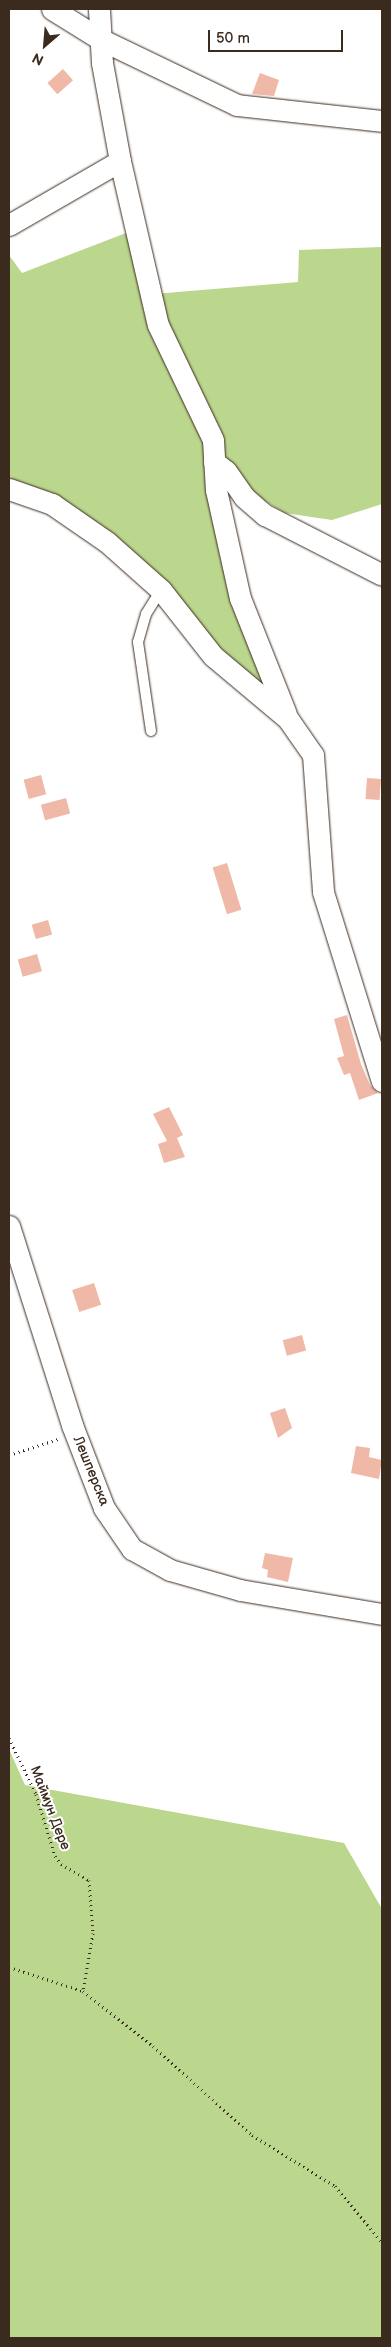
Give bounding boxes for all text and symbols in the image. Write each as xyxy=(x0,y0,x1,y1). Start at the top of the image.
north arrow xyxy=(20,20,70,70)
scale bar xyxy=(211,20,346,52)
text: 50 m xyxy=(216,29,250,48)
text: N xyxy=(29,49,47,69)
street label: Лешперска xyxy=(69,1434,113,1508)
street label: Маймун Дере xyxy=(26,1764,74,1852)

